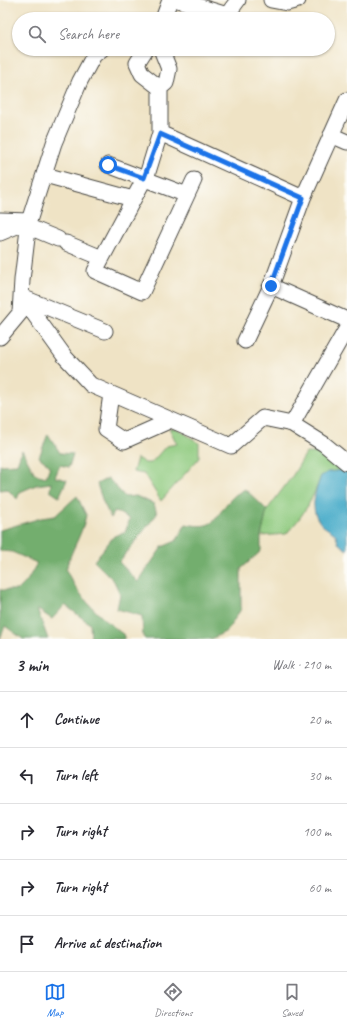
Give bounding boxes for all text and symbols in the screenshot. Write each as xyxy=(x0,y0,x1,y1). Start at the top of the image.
search box xyxy=(12,12,335,56)
icon: search xyxy=(26,23,48,45)
text: Search here xyxy=(58,25,119,44)
route start xyxy=(99,156,117,174)
route end xyxy=(262,277,280,295)
text: 3 min xyxy=(16,655,49,676)
text: Walk · 210 m xyxy=(272,657,331,673)
icon: ahead xyxy=(16,709,38,731)
text: Continue xyxy=(54,710,99,729)
text: 20 m xyxy=(309,712,331,728)
icon: left xyxy=(16,765,38,787)
text: Turn left xyxy=(54,766,97,785)
text: 30 m xyxy=(309,768,331,784)
icon: right xyxy=(16,821,38,843)
text: Turn right xyxy=(54,822,107,841)
text: 100 m xyxy=(303,824,331,840)
icon: right xyxy=(16,877,38,899)
text: Turn right xyxy=(54,878,107,897)
text: 60 m xyxy=(309,880,331,896)
icon: arrive xyxy=(16,933,38,955)
text: Arrive at destination xyxy=(54,934,161,953)
tab: Map xyxy=(44,981,66,1019)
tab: Directions xyxy=(154,981,193,1019)
tab: Saved xyxy=(281,981,303,1019)

